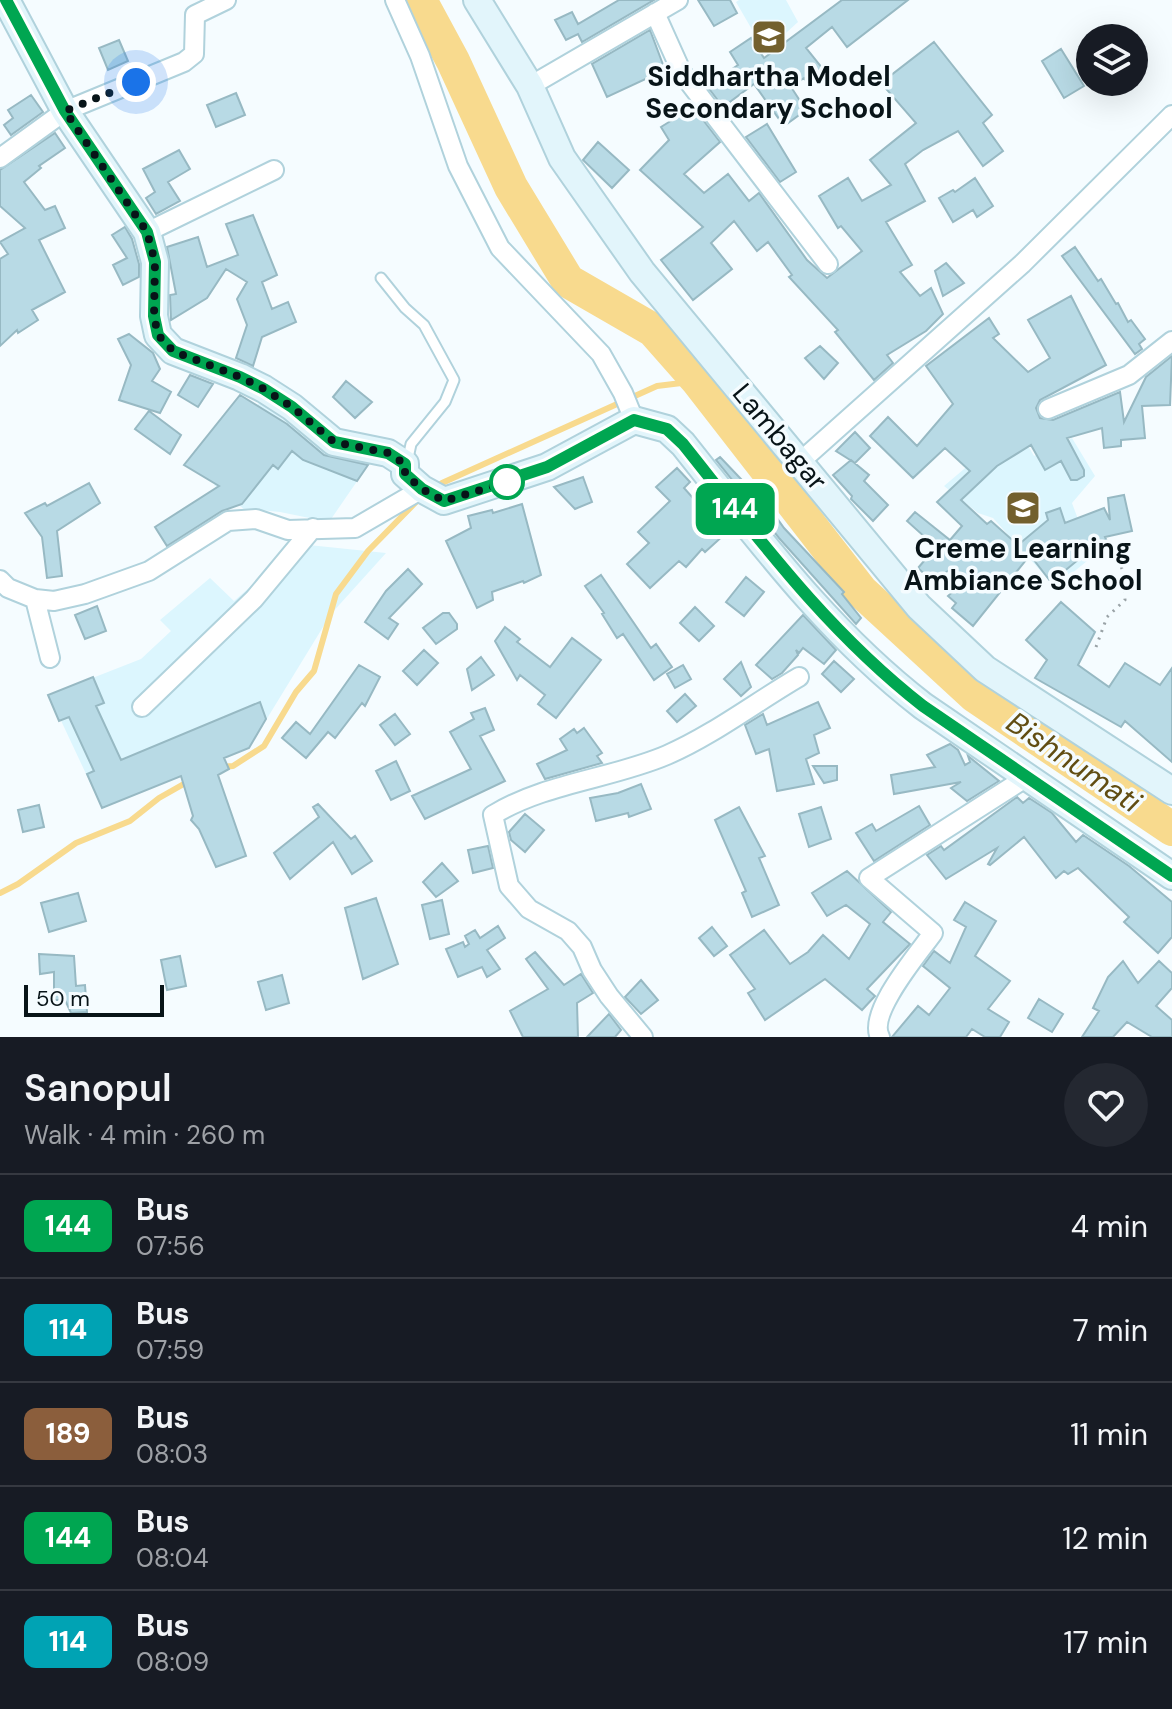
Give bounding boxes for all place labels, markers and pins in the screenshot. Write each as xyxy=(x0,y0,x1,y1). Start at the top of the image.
school or university icon: Siddhartha Model Secondary School xyxy=(750,18,788,56)
place label: Siddhartha Model Secondary School xyxy=(645,58,893,127)
unlabelled marker xyxy=(490,465,524,499)
school or university icon: Creme Learning Ambiance School xyxy=(1004,489,1042,527)
place label: Creme Learning Ambiance School xyxy=(903,530,1143,599)

